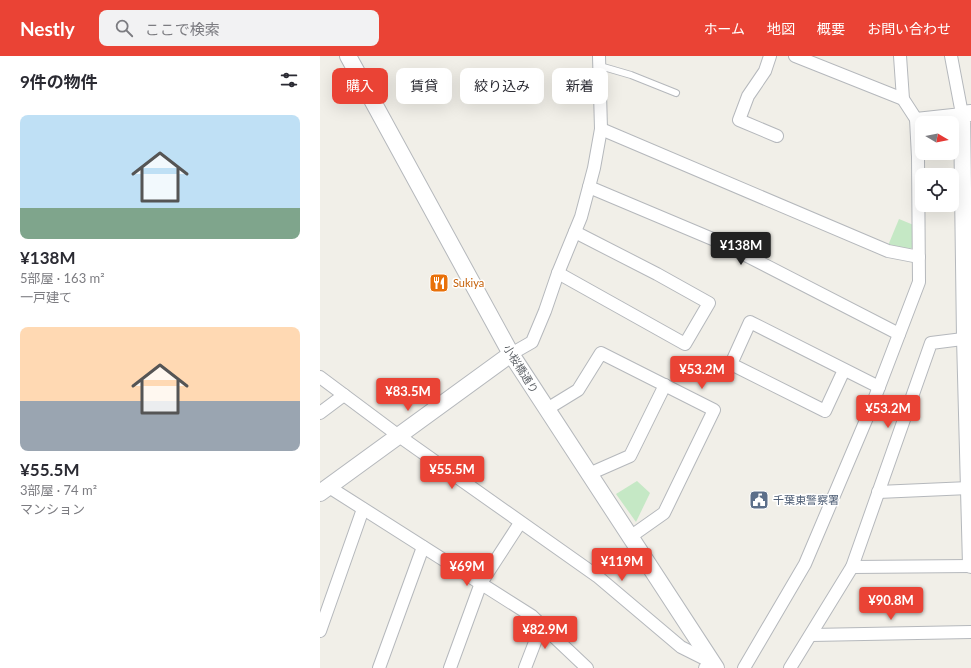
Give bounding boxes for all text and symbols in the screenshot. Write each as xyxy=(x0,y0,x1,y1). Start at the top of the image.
search box xyxy=(99,10,379,46)
text: Nestly xyxy=(20,17,75,40)
icon: search xyxy=(113,17,135,39)
text: ここで検索 xyxy=(145,20,220,38)
text: ホーム xyxy=(703,20,745,37)
text: 地図 xyxy=(767,20,795,37)
text: 概要 xyxy=(817,20,845,37)
text: お問い合わせ xyxy=(867,20,951,37)
chip: 購入 xyxy=(332,68,388,104)
chip: 賃貸 xyxy=(396,68,452,104)
chip: 絞り込み xyxy=(460,68,544,104)
chip: 新着 xyxy=(552,68,608,104)
icon: filters xyxy=(278,69,300,91)
text: 9件の物件 xyxy=(20,71,98,92)
north arrow xyxy=(915,116,959,160)
map controls xyxy=(915,116,959,212)
icon: home xyxy=(124,141,196,213)
button: locate xyxy=(915,168,959,212)
pin: ¥138M xyxy=(713,232,769,266)
text: ¥138M xyxy=(720,237,762,253)
text: ¥138M xyxy=(20,247,76,268)
text: 5部屋 · 163 m² xyxy=(20,270,105,286)
restaurant icon: Sukiya xyxy=(428,272,450,294)
place label: Sukiya xyxy=(453,276,484,289)
text: 一戸建て xyxy=(20,289,72,305)
street label: 小桜橋通り xyxy=(501,342,542,396)
icon: home xyxy=(124,353,196,425)
pin: ¥53.2M xyxy=(669,356,735,390)
text: ¥53.2M xyxy=(679,361,725,377)
pin: ¥83.5M xyxy=(375,378,441,412)
text: ¥83.5M xyxy=(385,383,431,399)
pin: ¥53.2M xyxy=(855,395,921,429)
text: ¥53.2M xyxy=(865,400,911,416)
pin: ¥55.5M xyxy=(419,456,485,490)
text: ¥55.5M xyxy=(20,459,80,480)
text: ¥55.5M xyxy=(429,461,475,477)
text: 3部屋 · 74 m² xyxy=(20,482,97,498)
public building icon: 千葉東警察署 xyxy=(748,489,770,511)
place label: 千葉東警察署 xyxy=(773,493,839,506)
text: マンション xyxy=(20,501,85,517)
pin: ¥119M xyxy=(594,548,650,582)
pin: ¥69M xyxy=(443,553,491,587)
text: ¥119M xyxy=(601,553,643,569)
text: ¥69M xyxy=(450,558,484,574)
pin: ¥90.8M xyxy=(858,587,924,621)
text: ¥90.8M xyxy=(868,592,914,608)
pin: ¥82.9M xyxy=(512,616,578,650)
text: ¥82.9M xyxy=(522,621,568,637)

